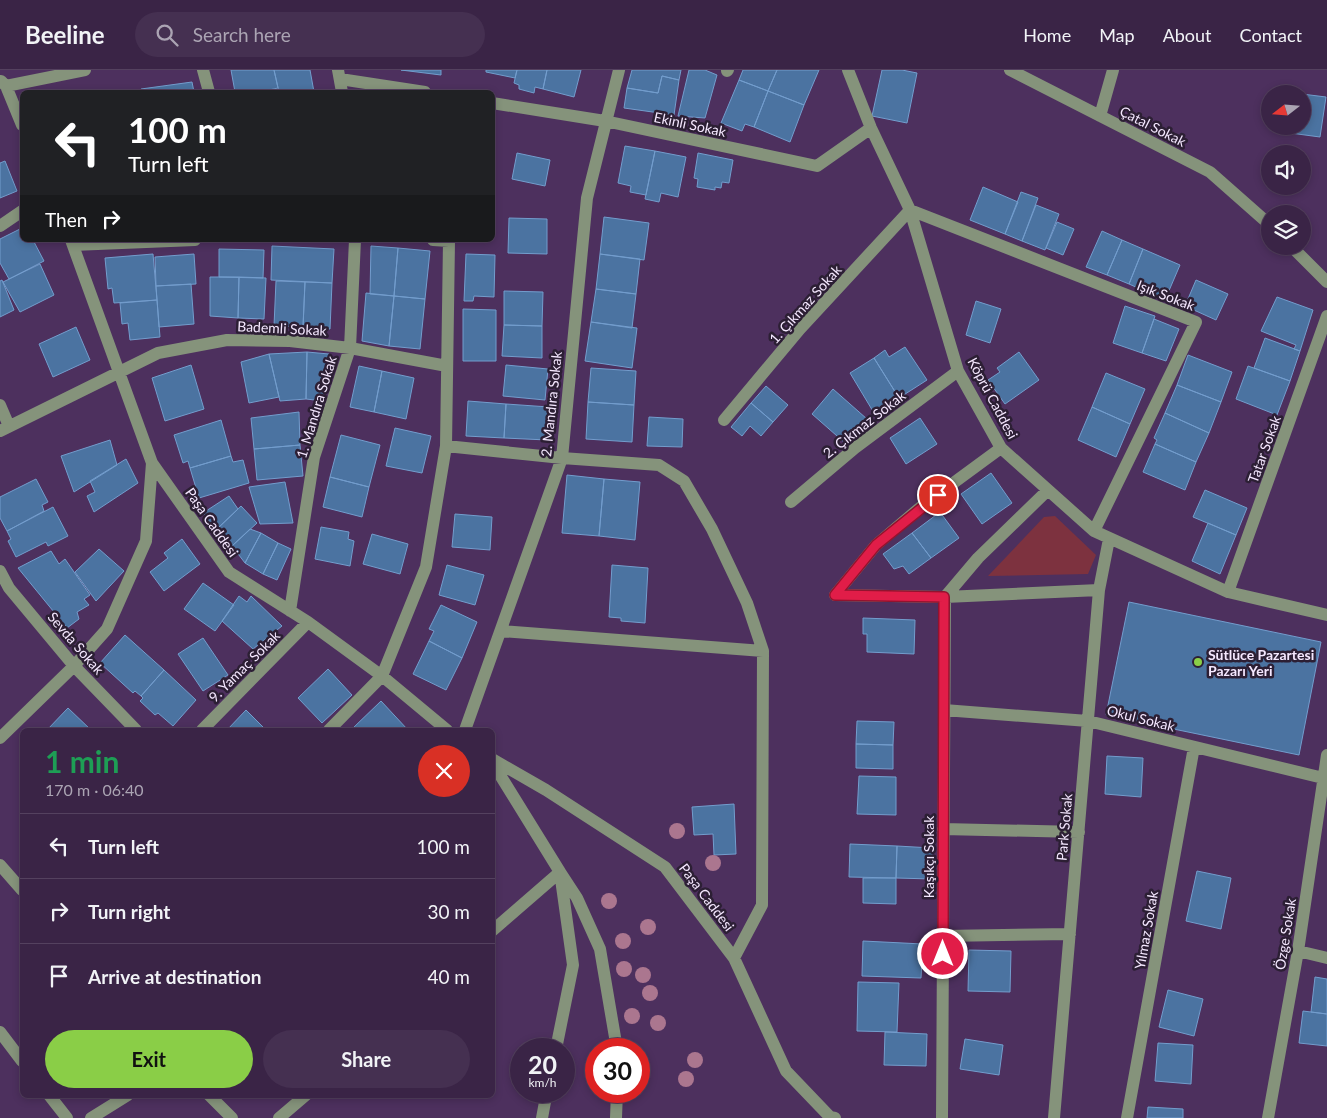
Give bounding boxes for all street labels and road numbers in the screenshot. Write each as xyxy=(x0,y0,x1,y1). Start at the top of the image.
street label: Çatal Sokak xyxy=(1117,102,1190,150)
street label: Ekinli Sokak xyxy=(652,108,728,140)
street label: 1. Çıkmaz Sokak xyxy=(765,261,845,347)
street label: Işık Sokak xyxy=(1135,276,1198,314)
street label: Bademli Sokak xyxy=(237,317,328,339)
street label: 2. Mandıra Sokak xyxy=(537,350,565,458)
street label: 1. Mandıra Sokak xyxy=(292,353,340,460)
street label: Köprü Caddesi xyxy=(964,354,1022,442)
street label: 2. Çıkmaz Sokak xyxy=(819,386,909,461)
street label: Tatar Sokak xyxy=(1244,412,1284,485)
street label: Paşa Caddesi xyxy=(182,484,242,560)
street label: Sevda Sokak xyxy=(44,608,108,678)
street label: 9. Yamaç Sokak xyxy=(205,626,284,705)
street label: Okul Sokak xyxy=(1105,701,1178,735)
street label: Park Sokak xyxy=(1053,792,1075,861)
street label: Kaşıkçı Sokak xyxy=(920,815,937,898)
street label: Paşa Caddesi xyxy=(676,860,738,934)
street label: Yılmaz Sokak xyxy=(1131,889,1161,971)
street label: Özge Sokak xyxy=(1271,896,1299,971)

